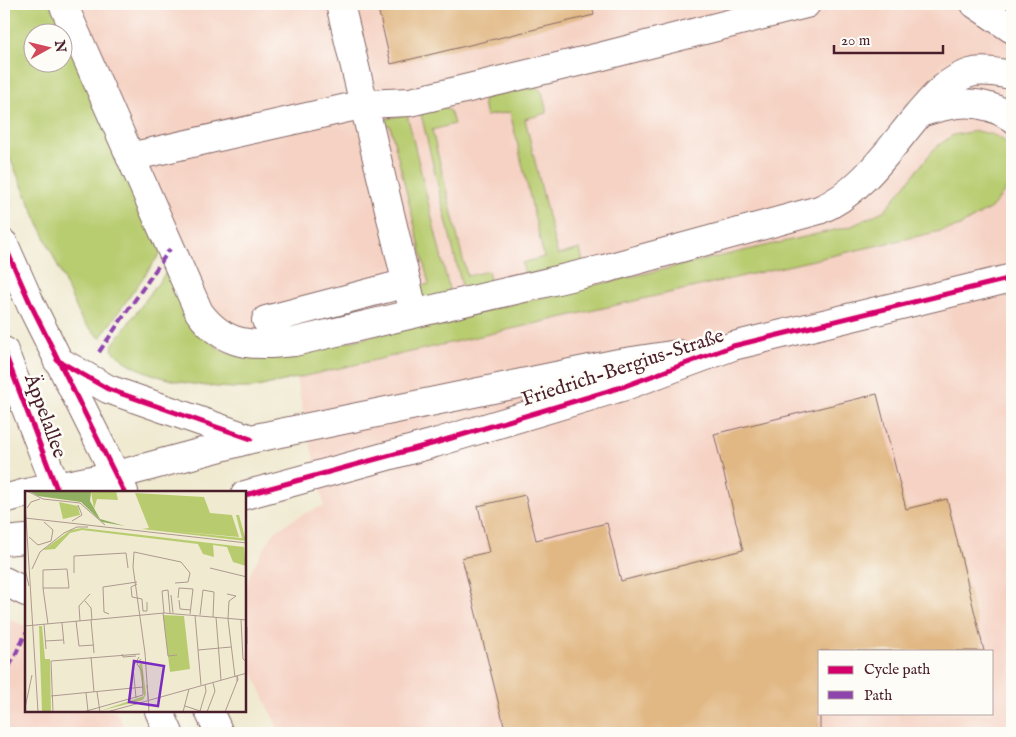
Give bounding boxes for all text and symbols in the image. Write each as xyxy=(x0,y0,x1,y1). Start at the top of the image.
north arrow xyxy=(22,22,72,72)
scale bar xyxy=(834,22,942,54)
text: 20 m xyxy=(841,31,871,50)
text: N xyxy=(50,38,70,54)
street label: Friedrich-Bergius-Straße xyxy=(519,323,727,413)
street label: Äppelallee xyxy=(18,370,72,461)
inset map xyxy=(25,491,246,712)
legend xyxy=(818,650,994,714)
text: Cycle path xyxy=(864,660,930,679)
text: Path xyxy=(864,686,892,705)

